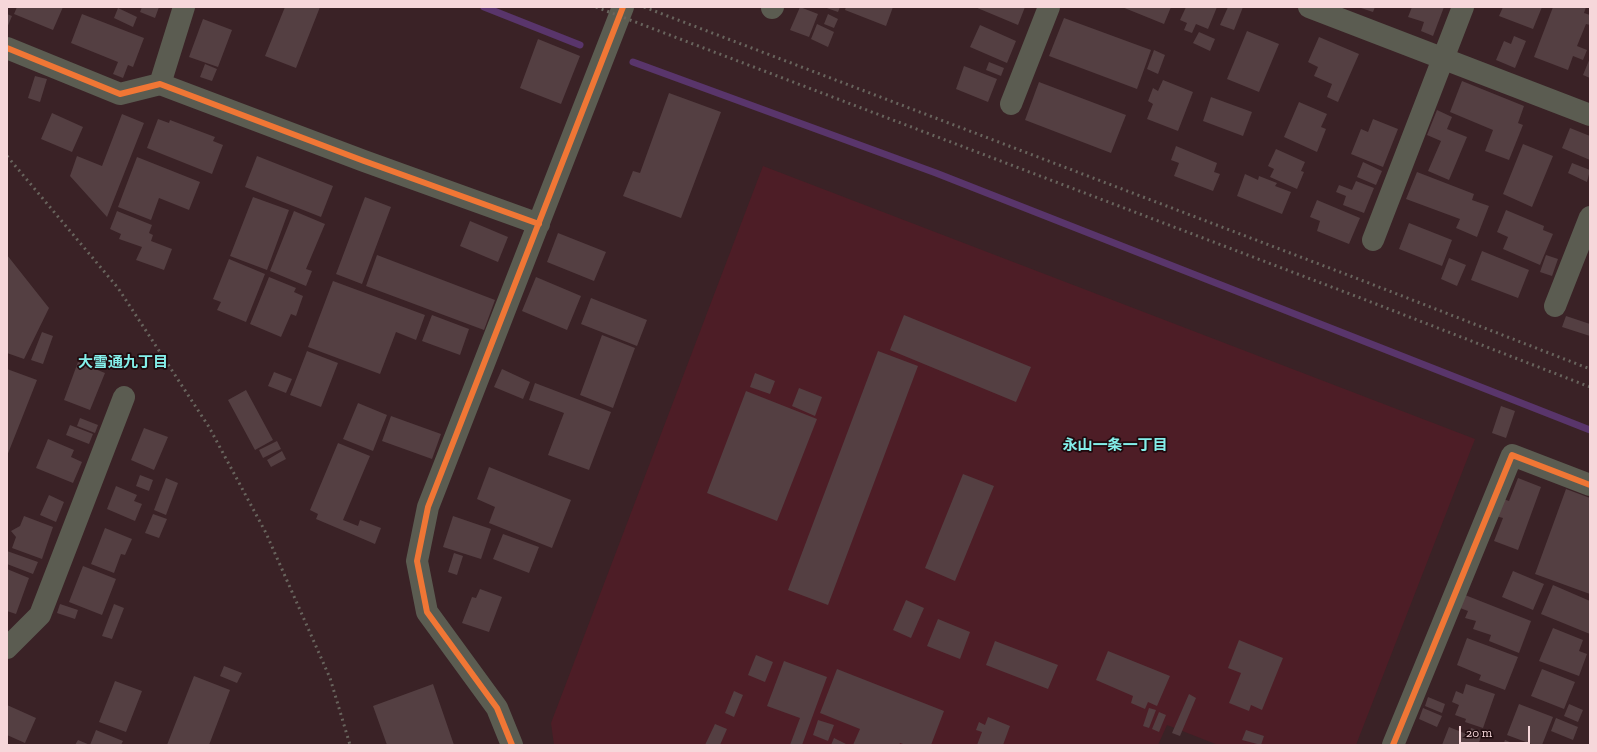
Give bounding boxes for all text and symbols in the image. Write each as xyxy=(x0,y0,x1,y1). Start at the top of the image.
district label: 大雪通九丁目 xyxy=(78,354,168,372)
district label: 永山一条一丁目 xyxy=(1063,437,1167,455)
scale bar xyxy=(1461,718,1532,744)
text: 20 m xyxy=(1466,726,1492,740)

